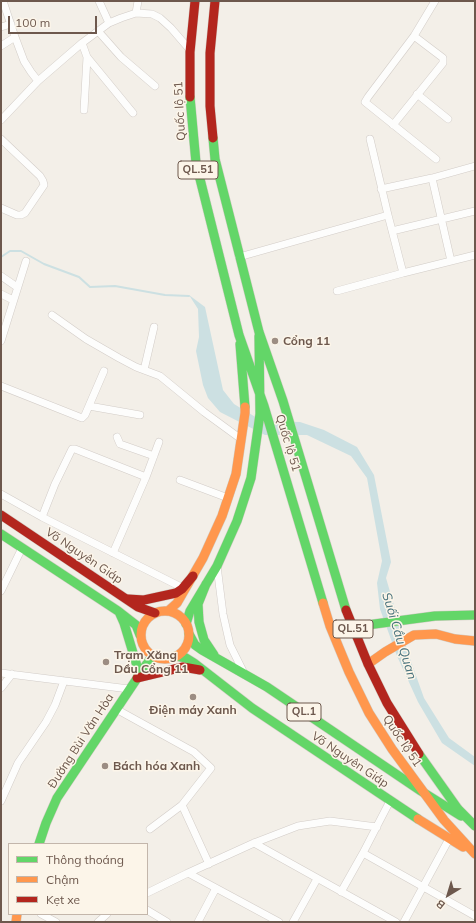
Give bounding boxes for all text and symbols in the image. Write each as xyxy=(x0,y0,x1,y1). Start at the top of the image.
scale bar xyxy=(10,8,99,34)
text: 100 m xyxy=(15,15,50,30)
street label: Quốc lộ 51 xyxy=(171,81,189,141)
road number: QL.51 xyxy=(178,161,218,179)
place label: Cổng 11 xyxy=(283,334,330,348)
marker: Cổng 11 xyxy=(270,336,280,346)
street label: Quốc lộ 51 xyxy=(272,413,304,473)
street label: Võ Nguyên Giáp xyxy=(43,525,125,587)
water label: Suối Cầu Quan xyxy=(378,591,420,681)
road number: QL.51 xyxy=(333,620,373,638)
place label: Trạm Xăng Dầu Cổng 11 xyxy=(114,648,188,676)
marker: Trạm Xăng Dầu Cổng 11 xyxy=(101,657,111,667)
street label: Đường Bùi Văn Hòa xyxy=(45,691,117,791)
marker: Điện máy Xanh xyxy=(188,692,198,702)
place label: Điện máy Xanh xyxy=(149,703,237,717)
road number: QL.1 xyxy=(287,703,321,721)
street label: Quốc lộ 51 xyxy=(379,712,425,770)
street label: Võ Nguyên Giáp xyxy=(309,729,391,791)
place label: Bách hóa Xanh xyxy=(113,759,200,773)
marker: Bách hóa Xanh xyxy=(100,761,110,771)
legend xyxy=(8,843,148,915)
text: Thông thoáng xyxy=(46,852,124,867)
text: Chậm xyxy=(46,872,79,887)
north arrow xyxy=(428,875,468,915)
text: Kẹt xe xyxy=(46,892,80,907)
text: B xyxy=(433,897,448,912)

